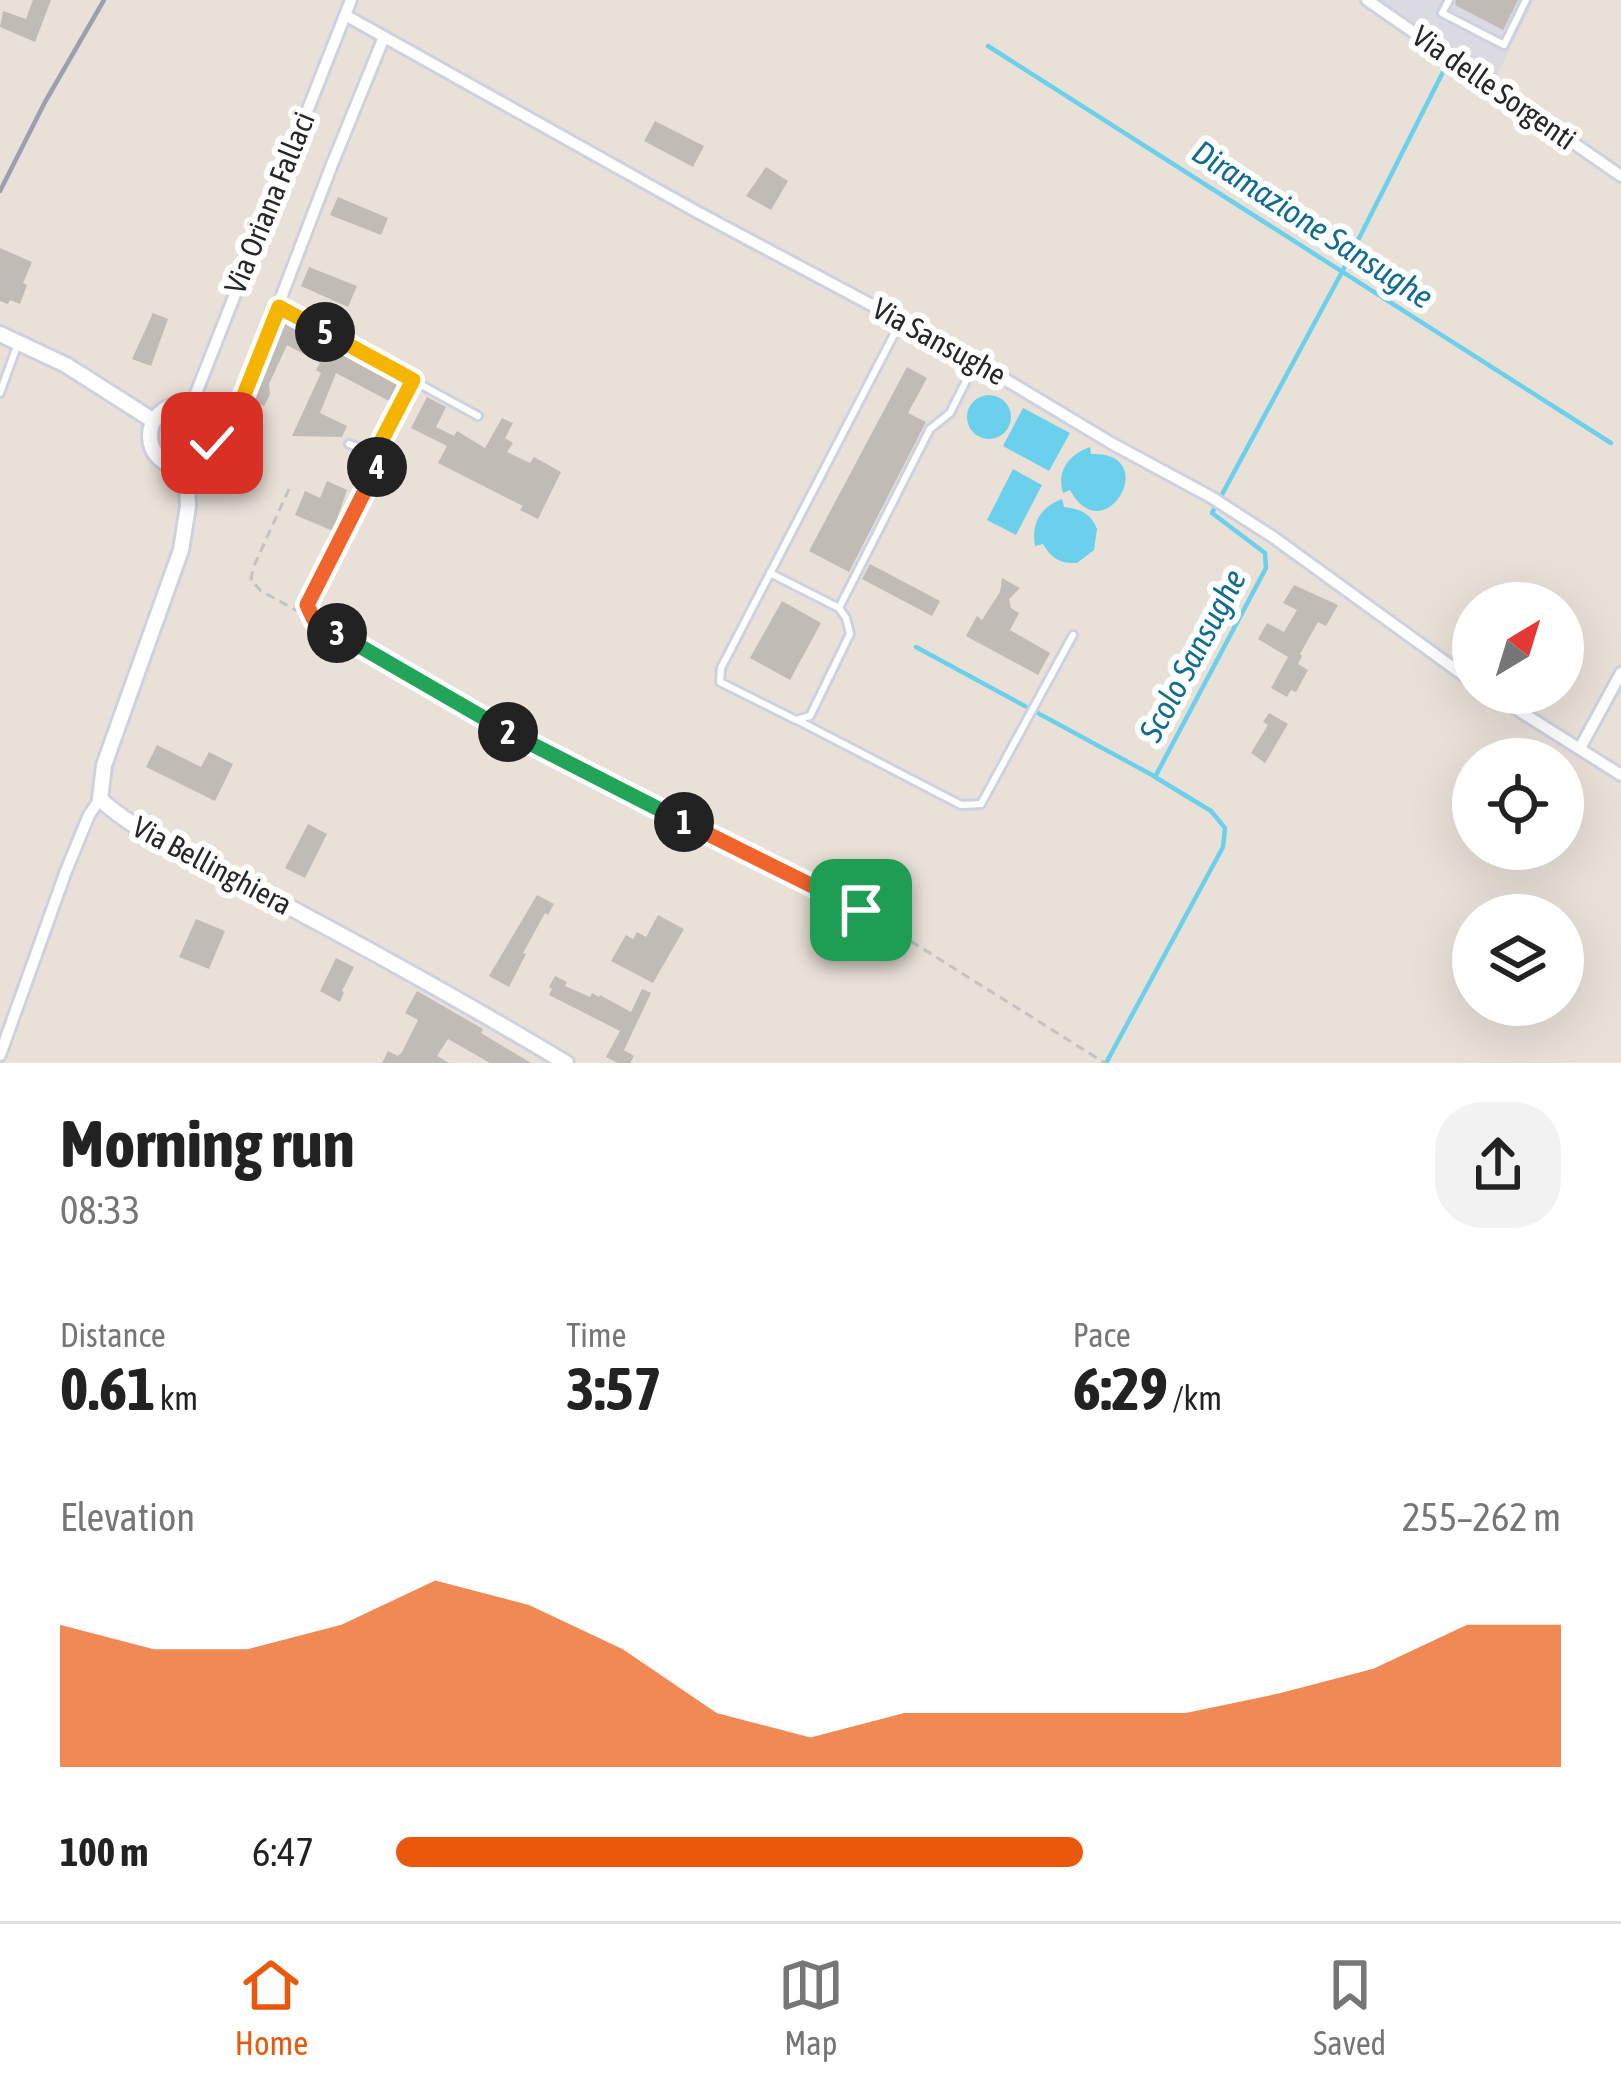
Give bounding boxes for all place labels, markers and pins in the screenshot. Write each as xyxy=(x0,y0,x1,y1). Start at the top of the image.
pin: 5 xyxy=(295,302,355,362)
pin xyxy=(161,392,263,494)
pin: 4 xyxy=(347,437,407,497)
pin: 3 xyxy=(307,603,367,663)
pin: 2 xyxy=(478,702,538,762)
pin: 1 xyxy=(654,792,714,852)
pin xyxy=(810,859,912,961)

